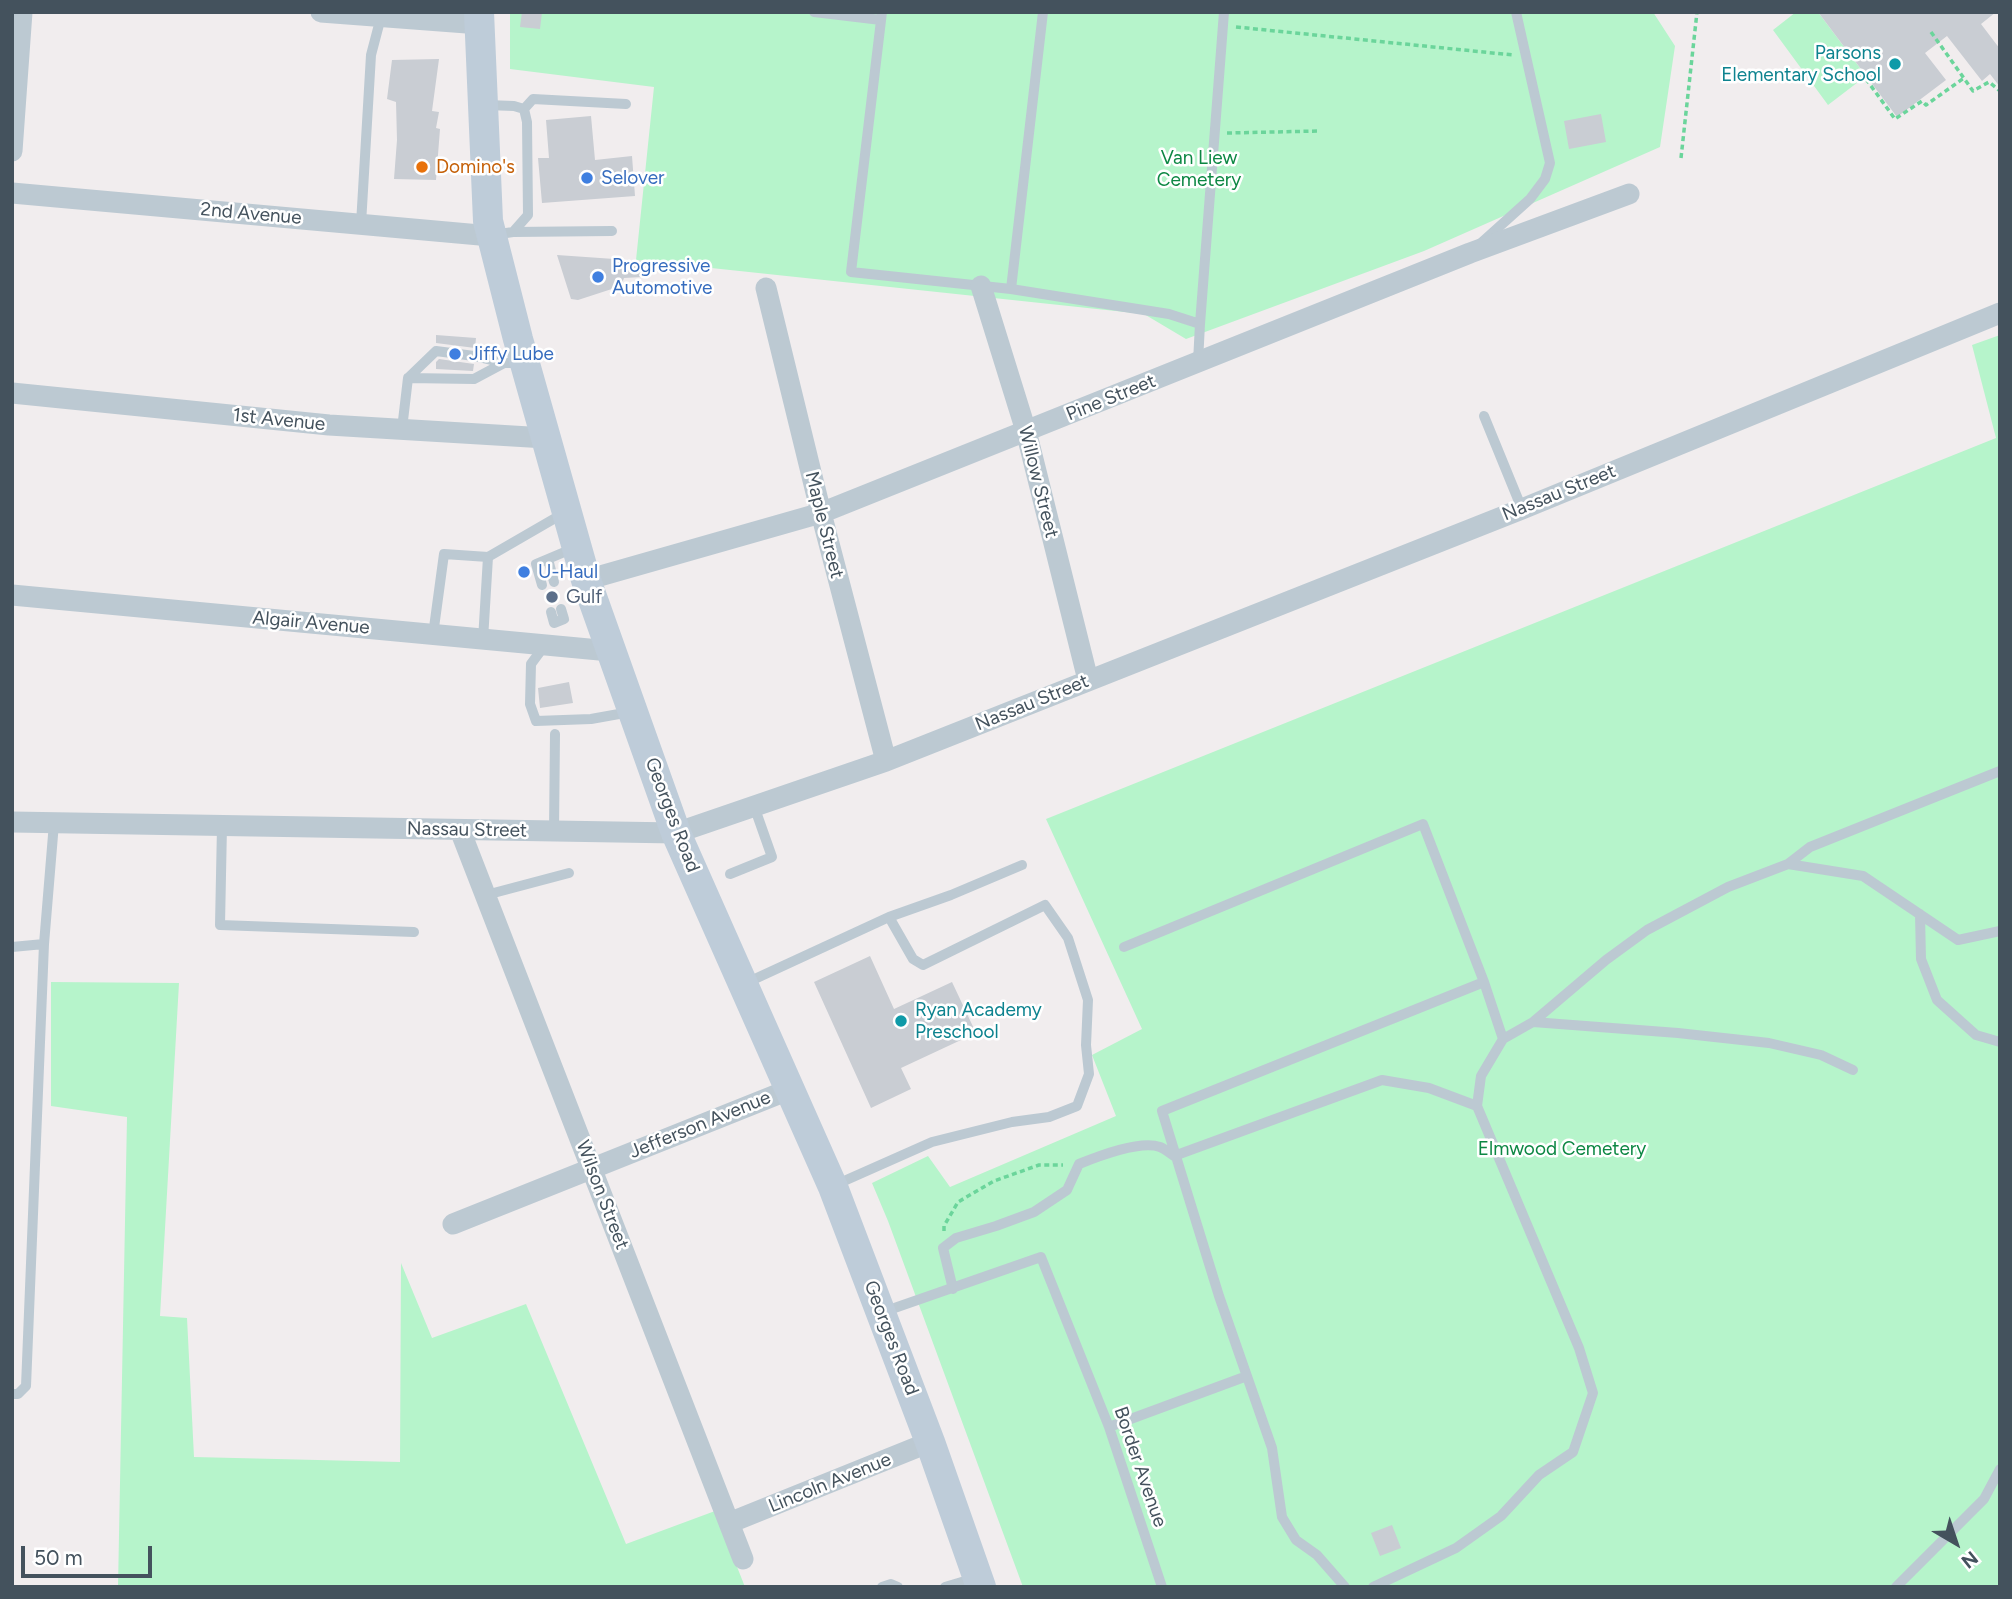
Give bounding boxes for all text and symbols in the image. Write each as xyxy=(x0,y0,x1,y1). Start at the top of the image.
place label: Parsons Elementary School xyxy=(1721,42,1881,86)
marker: Parsons Elementary School xyxy=(1887,56,1903,72)
park label: Van Liew Cemetery xyxy=(1157,147,1241,191)
place label: Domino's xyxy=(436,156,515,178)
marker: Domino's xyxy=(414,159,430,175)
place label: Selover xyxy=(601,167,664,189)
marker: Selover xyxy=(579,170,595,186)
street label: 2nd Avenue xyxy=(200,198,302,230)
place label: Progressive Automotive xyxy=(612,255,712,299)
marker: Progressive Automotive xyxy=(590,269,606,285)
place label: Jiffy Lube xyxy=(469,343,554,365)
marker: Jiffy Lube xyxy=(447,346,463,362)
street label: Pine Street xyxy=(1063,370,1159,426)
street label: 1st Avenue xyxy=(232,404,326,436)
street label: Willow Street xyxy=(1013,424,1063,540)
street label: Nassau Street xyxy=(1499,460,1619,526)
street label: Maple Street xyxy=(800,469,848,581)
place label: U-Haul xyxy=(538,561,598,583)
marker: U-Haul xyxy=(516,564,532,580)
place label: Gulf xyxy=(566,586,602,608)
marker: Gulf xyxy=(544,589,560,605)
street label: Algair Avenue xyxy=(251,607,371,639)
street label: Nassau Street xyxy=(972,670,1092,736)
street label: Georges Road xyxy=(640,754,704,876)
street label: Nassau Street xyxy=(407,818,527,842)
place label: Ryan Academy Preschool xyxy=(915,999,1042,1043)
marker: Ryan Academy Preschool xyxy=(893,1013,909,1029)
street label: Jefferson Avenue xyxy=(626,1086,774,1164)
street label: Wilson Street xyxy=(571,1137,633,1253)
park label: Elmwood Cemetery xyxy=(1478,1138,1646,1160)
street label: Georges Road xyxy=(859,1277,923,1399)
street label: Border Avenue xyxy=(1109,1404,1171,1530)
street label: Lincoln Avenue xyxy=(766,1448,894,1518)
north arrow xyxy=(1921,1508,1991,1578)
scale bar xyxy=(24,1532,156,1576)
text: 50 m xyxy=(34,1545,83,1570)
text: N xyxy=(1957,1546,1982,1573)

